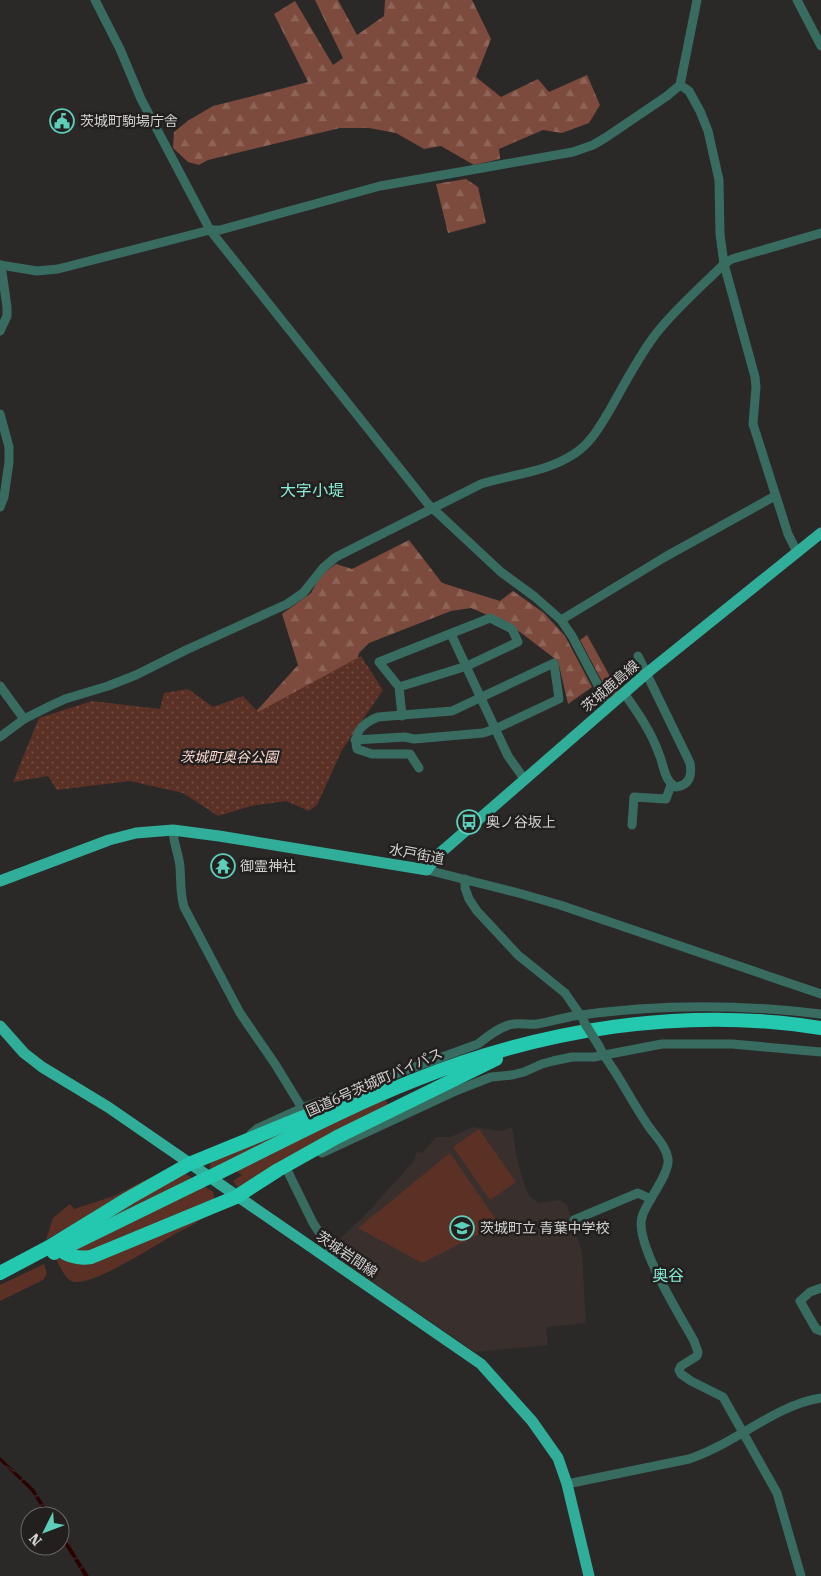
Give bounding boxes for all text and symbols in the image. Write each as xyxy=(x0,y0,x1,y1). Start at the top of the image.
public building icon: 茨城町駒場庁舎 xyxy=(49,108,75,134)
place label: 茨城町駒場庁舎 xyxy=(80,113,178,129)
district label: 大字小堤 xyxy=(280,481,344,500)
street label: 茨城鹿島線 xyxy=(578,657,642,715)
park label: 茨城町奥谷公園 xyxy=(180,749,280,765)
bus stop icon: 奥ノ谷坂上 xyxy=(456,809,482,835)
place label: 奥ノ谷坂上 xyxy=(486,814,556,830)
street label: 水戸街道 xyxy=(388,841,446,867)
temple icon: 御霊神社 xyxy=(210,853,236,879)
place label: 御霊神社 xyxy=(240,858,296,874)
street label: 国道6号茨城町バイパス xyxy=(303,1045,445,1119)
school or university icon: 茨城町立 青葉中学校 xyxy=(449,1215,475,1241)
place label: 茨城町立 青葉中学校 xyxy=(480,1220,610,1236)
street label: 茨城岩間線 xyxy=(314,1228,380,1280)
district label: 奥谷 xyxy=(652,1266,684,1285)
north arrow xyxy=(20,1506,70,1556)
text: N xyxy=(26,1530,45,1549)

